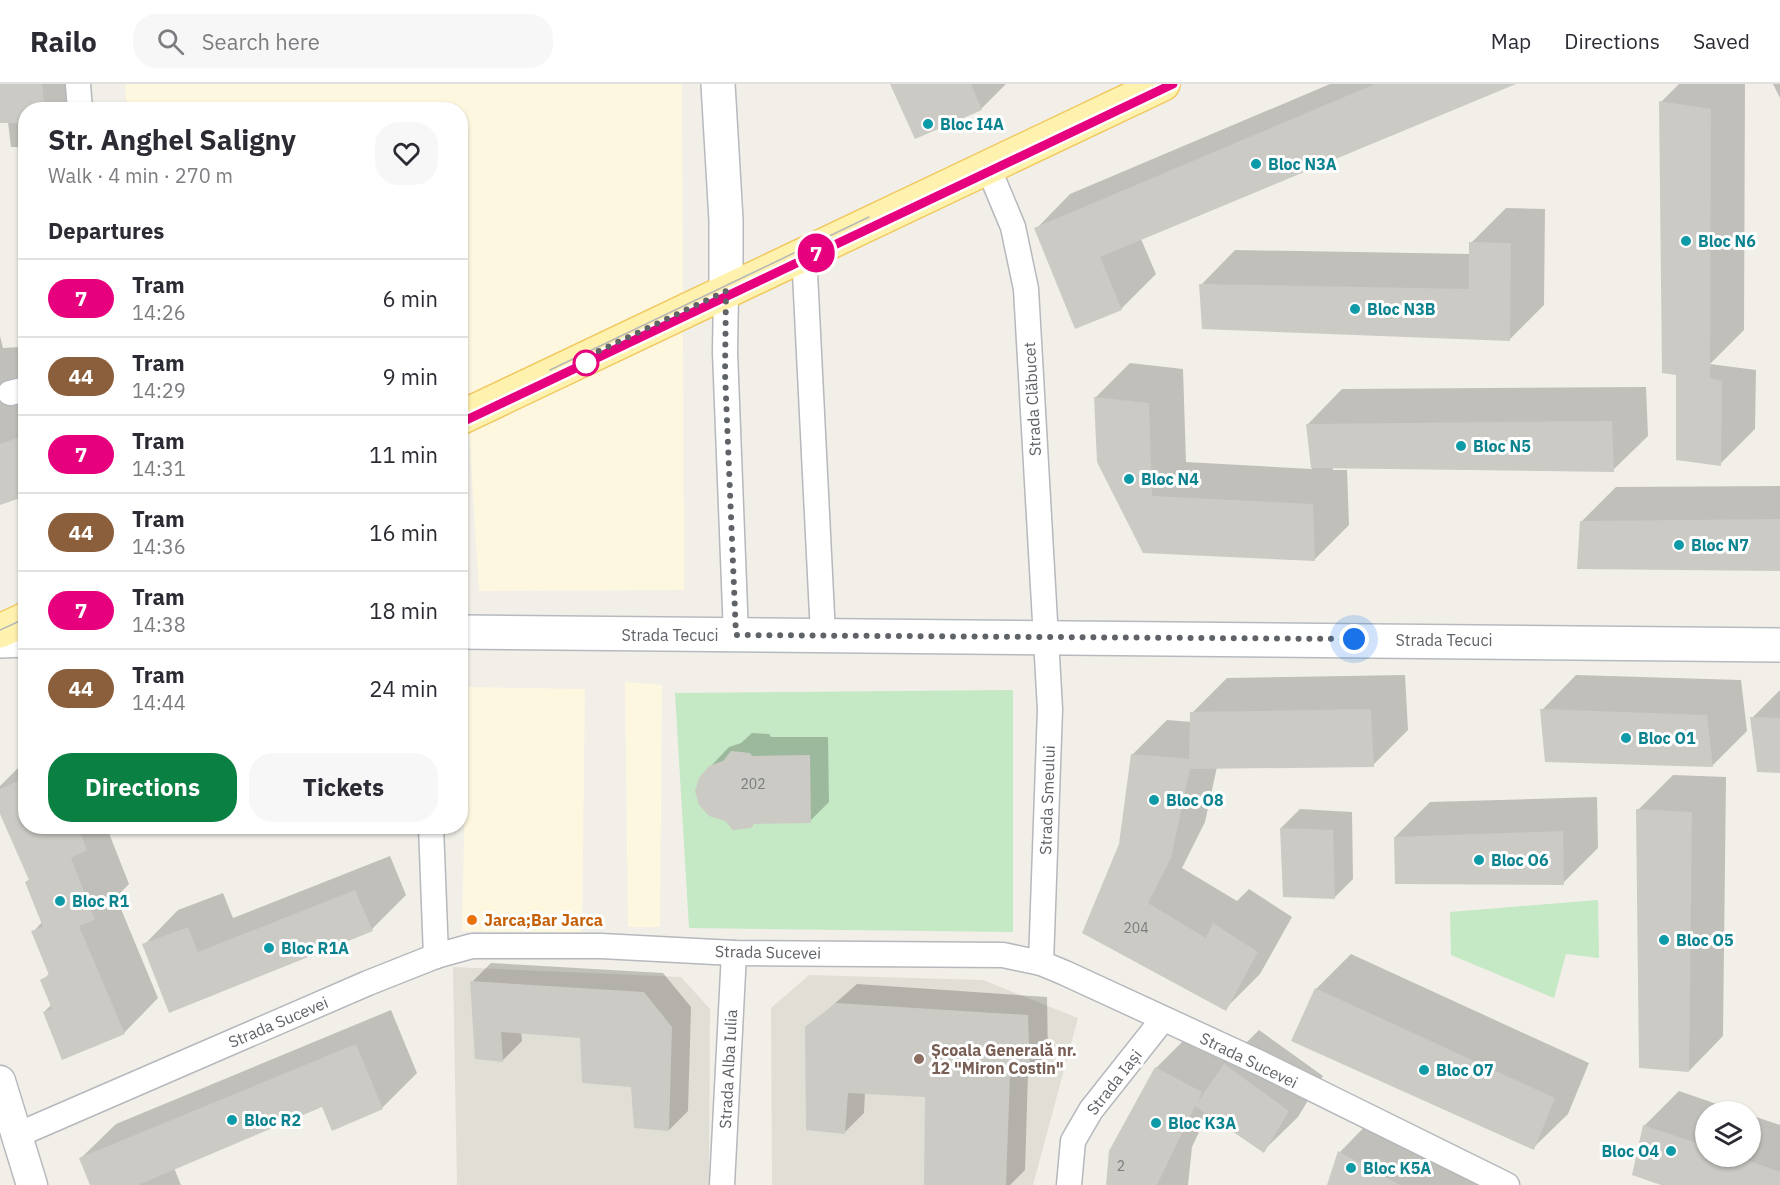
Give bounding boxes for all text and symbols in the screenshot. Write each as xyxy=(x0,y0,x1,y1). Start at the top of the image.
search box xyxy=(133,14,553,68)
text: Railo xyxy=(30,23,97,60)
icon: search xyxy=(154,25,187,58)
text: Search here xyxy=(202,27,320,56)
text: Map xyxy=(1491,27,1531,55)
text: Directions xyxy=(1564,27,1660,55)
text: Saved xyxy=(1693,27,1750,55)
place label: Bloc I4A xyxy=(940,114,1004,134)
marker: Bloc I4A xyxy=(921,117,935,131)
text: Str. Anghel Saligny xyxy=(48,121,296,158)
button: heart xyxy=(375,122,438,185)
place label: Bloc N3A xyxy=(1268,154,1337,174)
marker: Bloc N3A xyxy=(1249,157,1263,171)
text: Walk · 4 min · 270 m xyxy=(48,162,233,189)
text: Departures xyxy=(48,216,164,245)
place label: Bloc N6 xyxy=(1698,231,1756,251)
line badge: 7 xyxy=(796,234,836,272)
marker: Bloc N6 xyxy=(1679,234,1693,248)
text: 7 xyxy=(810,239,822,267)
text: Tram xyxy=(132,270,185,299)
text: 7 xyxy=(75,284,87,312)
text: 6 min xyxy=(382,284,438,313)
text: 14:26 xyxy=(132,299,186,326)
place label: Bloc N3B xyxy=(1367,299,1436,319)
marker: Bloc N3B xyxy=(1348,302,1362,316)
street label: Strada Clăbucet xyxy=(1019,341,1045,457)
text: Tram xyxy=(132,348,185,377)
unlabelled marker xyxy=(573,350,599,376)
text: 44 xyxy=(68,362,94,390)
text: 9 min xyxy=(382,362,438,391)
text: 14:29 xyxy=(132,377,186,404)
text: Tram xyxy=(132,426,185,455)
place label: Bloc N5 xyxy=(1473,436,1531,456)
marker: Bloc N5 xyxy=(1454,439,1468,453)
text: 7 xyxy=(75,440,87,468)
text: 11 min xyxy=(369,440,438,469)
text: 14:31 xyxy=(132,455,186,482)
place label: Bloc N4 xyxy=(1141,469,1199,489)
marker: Bloc N4 xyxy=(1122,472,1136,486)
text: Tram xyxy=(132,504,185,533)
text: 44 xyxy=(68,518,94,546)
text: 16 min xyxy=(369,518,438,547)
text: 14:36 xyxy=(132,533,186,560)
place label: Bloc N7 xyxy=(1691,535,1749,555)
marker: Bloc N7 xyxy=(1672,538,1686,552)
text: Tram xyxy=(132,582,185,611)
text: 7 xyxy=(75,596,87,624)
text: 18 min xyxy=(369,596,438,625)
text: 14:38 xyxy=(132,611,186,638)
your location xyxy=(1339,624,1369,654)
street label: Strada Tecuci xyxy=(622,625,718,645)
street label: Strada Tecuci xyxy=(1396,630,1492,650)
text: Tram xyxy=(132,660,185,689)
text: 44 xyxy=(68,674,94,702)
text: 24 min xyxy=(369,674,438,703)
text: 14:44 xyxy=(132,689,186,716)
place label: Bloc O1 xyxy=(1638,728,1696,748)
marker: Bloc O1 xyxy=(1619,731,1633,745)
street label: Strada Smeului xyxy=(1035,745,1059,855)
button: Directions xyxy=(48,753,237,822)
button: Tickets xyxy=(249,753,438,822)
house number: 202 xyxy=(740,775,766,793)
place label: Bloc O8 xyxy=(1166,790,1224,810)
marker: Bloc O8 xyxy=(1147,793,1161,807)
place label: Bloc O6 xyxy=(1491,850,1549,870)
marker: Bloc O6 xyxy=(1472,853,1486,867)
place label: Bloc R1 xyxy=(72,891,129,911)
marker: Bloc R1 xyxy=(53,894,67,908)
place label: Jarca;Bar Jarca xyxy=(484,910,603,930)
marker: Jarca;Bar Jarca xyxy=(465,913,479,927)
house number: 204 xyxy=(1123,919,1149,937)
place label: Bloc O5 xyxy=(1676,930,1734,950)
marker: Bloc O5 xyxy=(1657,933,1671,947)
place label: Bloc R1A xyxy=(281,938,349,958)
marker: Bloc R1A xyxy=(262,941,276,955)
street label: Strada Sucevei xyxy=(715,941,821,963)
street label: Strada Sucevei xyxy=(225,992,331,1052)
street label: Strada Alba Iulia xyxy=(715,1008,741,1129)
street label: Strada Sucevei xyxy=(1197,1028,1301,1092)
place label: Școala Generală nr. 12 "Miron Costin" xyxy=(931,1040,1077,1078)
street label: Strada Iași xyxy=(1082,1045,1146,1119)
marker: Școala Generală nr. 12 "Miron Costin" xyxy=(912,1052,926,1066)
place label: Bloc O7 xyxy=(1436,1060,1494,1080)
marker: Bloc O7 xyxy=(1417,1063,1431,1077)
map controls xyxy=(1695,1101,1761,1167)
button: layers xyxy=(1695,1101,1761,1167)
place label: Bloc R2 xyxy=(244,1110,301,1130)
marker: Bloc R2 xyxy=(225,1113,239,1127)
place label: Bloc K3A xyxy=(1168,1113,1236,1133)
marker: Bloc K3A xyxy=(1149,1116,1163,1130)
place label: Bloc O4 xyxy=(1601,1141,1659,1161)
marker: Bloc O4 xyxy=(1664,1144,1678,1158)
house number: 2 xyxy=(1117,1157,1125,1175)
place label: Bloc K5A xyxy=(1363,1158,1431,1178)
marker: Bloc K5A xyxy=(1344,1161,1358,1175)

